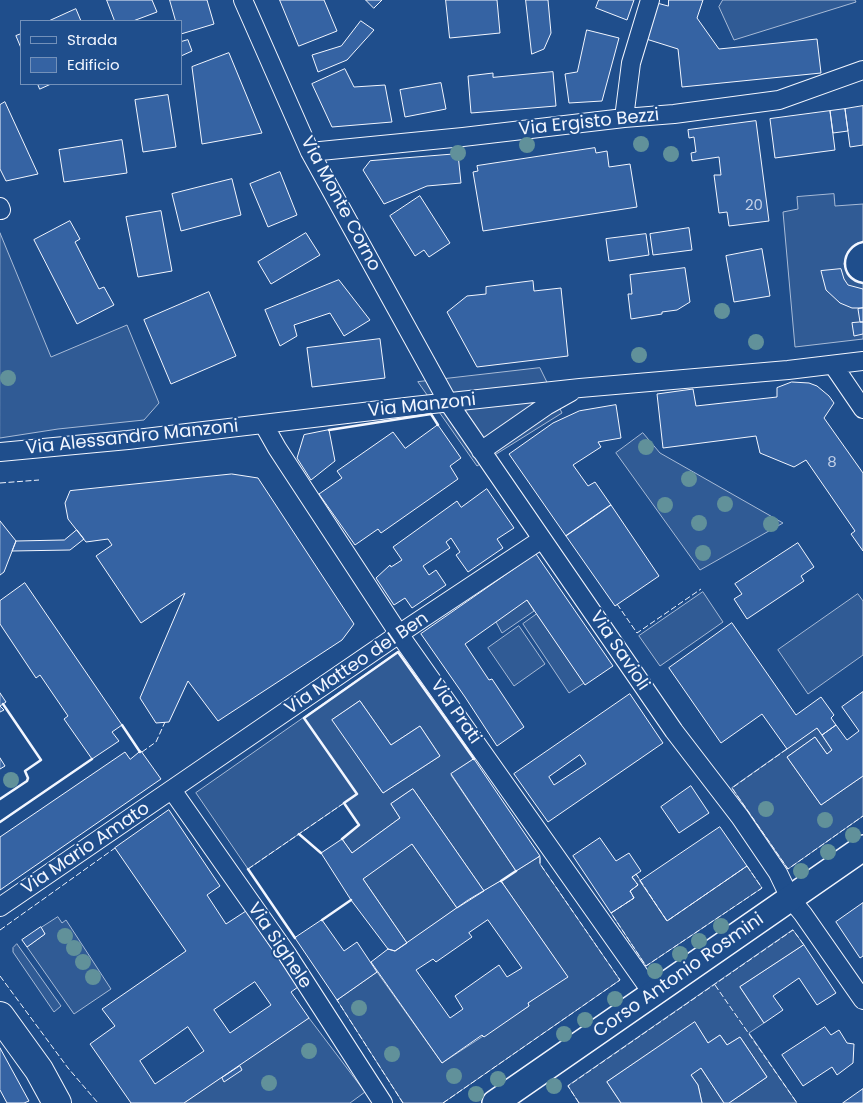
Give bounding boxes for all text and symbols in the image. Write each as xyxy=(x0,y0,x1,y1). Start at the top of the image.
legend xyxy=(20,20,182,85)
text: Strada xyxy=(67,29,117,50)
text: Edificio xyxy=(67,54,120,75)
street label: Via Ergisto Bezzi xyxy=(518,105,660,141)
street label: Via Monte Corno xyxy=(295,133,385,275)
house number: 20 xyxy=(745,197,763,215)
street label: Via Manzoni xyxy=(367,390,477,422)
street label: Via Alessandro Manzoni xyxy=(25,416,239,460)
house number: 8 xyxy=(827,454,837,472)
street label: Via Savioli xyxy=(585,607,653,695)
street label: Via Matteo del Ben xyxy=(281,608,433,720)
street label: Via Prati xyxy=(425,676,485,748)
street label: Via Mario Amato xyxy=(18,798,154,900)
street label: Via Sighele xyxy=(242,899,316,993)
street label: Corso Antonio Rosmini xyxy=(590,909,768,1043)

